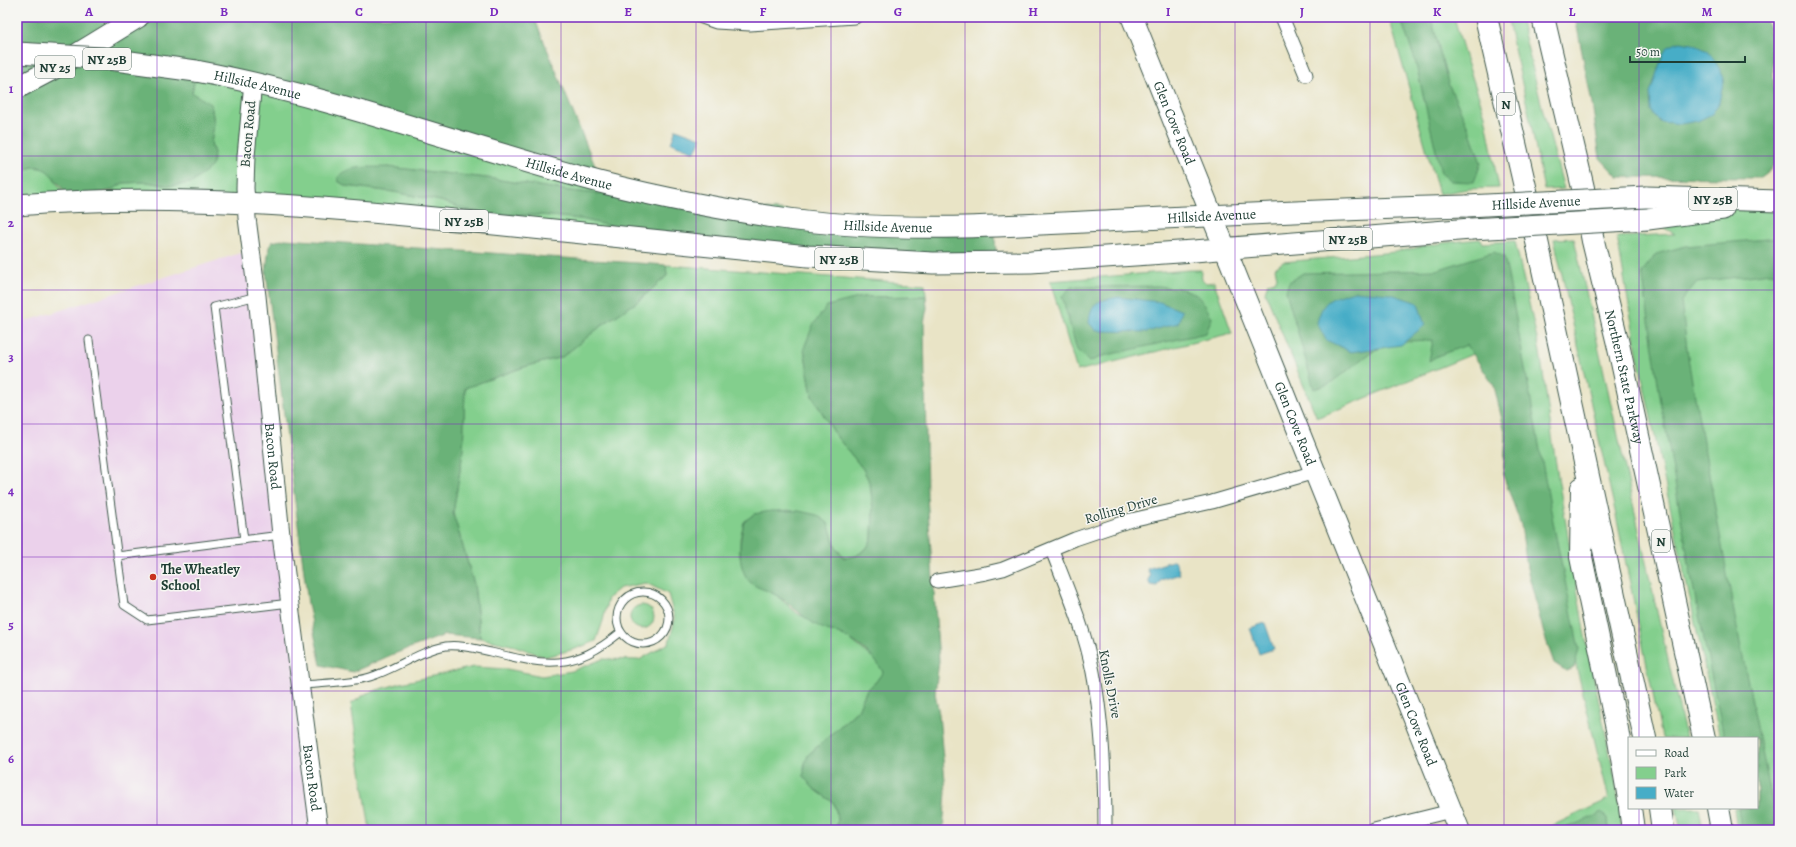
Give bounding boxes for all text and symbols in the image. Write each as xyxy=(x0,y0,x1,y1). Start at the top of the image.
text: A xyxy=(84,3,94,20)
text: B xyxy=(220,3,228,20)
text: C xyxy=(355,3,363,20)
text: D xyxy=(489,3,499,20)
text: E xyxy=(624,3,632,20)
text: F xyxy=(760,3,767,20)
text: G xyxy=(894,3,902,20)
text: H xyxy=(1028,3,1038,20)
text: I xyxy=(1166,3,1171,20)
text: J xyxy=(1300,3,1304,20)
text: K xyxy=(1433,3,1442,20)
text: L xyxy=(1569,3,1576,20)
text: M xyxy=(1702,3,1713,20)
scale bar xyxy=(1630,38,1745,64)
text: 50 m xyxy=(1636,44,1660,60)
road number: NY 25B xyxy=(83,48,131,70)
road number: NY 25 xyxy=(35,56,75,78)
street label: Hillside Avenue xyxy=(212,65,303,104)
street label: Glen Cove Road xyxy=(1149,78,1200,168)
text: 1 xyxy=(9,80,14,97)
road number: N xyxy=(1497,93,1515,115)
street label: Bacon Road xyxy=(236,99,260,168)
street label: Hillside Avenue xyxy=(523,152,614,194)
road number: NY 25B xyxy=(1689,188,1737,210)
street label: Hillside Avenue xyxy=(1491,191,1581,214)
street label: Hillside Avenue xyxy=(1167,204,1256,227)
road number: NY 25B xyxy=(440,210,488,232)
text: 2 xyxy=(8,214,15,231)
street label: Hillside Avenue xyxy=(843,215,932,237)
road number: NY 25B xyxy=(1324,228,1372,250)
road number: NY 25B xyxy=(815,248,863,270)
street label: Northern State Parkway xyxy=(1600,308,1649,446)
text: 3 xyxy=(8,348,14,365)
street label: Glen Cove Road xyxy=(1270,379,1321,469)
street label: Bacon Road xyxy=(260,422,286,491)
text: 4 xyxy=(8,482,14,499)
street label: Rolling Drive xyxy=(1082,490,1160,528)
road number: N xyxy=(1652,530,1670,552)
place label: The Wheatley School xyxy=(161,560,240,595)
marker: The Wheatley School xyxy=(148,572,158,582)
text: 5 xyxy=(8,616,14,633)
street label: Knolls Drive xyxy=(1094,648,1126,720)
street label: Glen Cove Road xyxy=(1391,679,1442,769)
legend xyxy=(1628,737,1758,809)
street label: Bacon Road xyxy=(299,743,326,813)
text: Road xyxy=(1664,745,1690,761)
text: 6 xyxy=(8,750,14,767)
text: Park xyxy=(1664,765,1687,781)
text: Water xyxy=(1663,785,1694,801)

